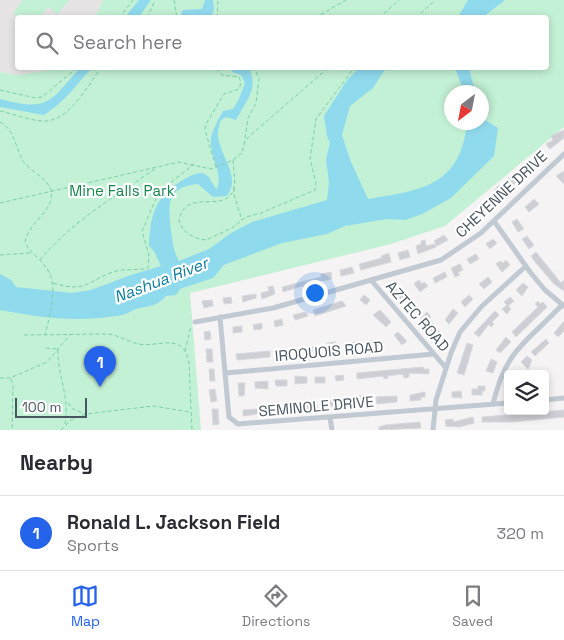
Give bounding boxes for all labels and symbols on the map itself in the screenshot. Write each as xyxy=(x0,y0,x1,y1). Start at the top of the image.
north arrow xyxy=(444,85,489,130)
street label: CHEYENNE DRIVE xyxy=(451,147,551,241)
park label: Mine Falls Park xyxy=(69,181,175,200)
water label: Nashua River xyxy=(111,252,213,308)
street label: AZTEC ROAD xyxy=(382,277,454,355)
your location xyxy=(302,280,328,306)
street label: IROQUOIS ROAD xyxy=(274,337,384,365)
pin: 1 xyxy=(84,346,116,387)
street label: SEMINOLE DRIVE xyxy=(258,392,374,420)
scale bar xyxy=(15,395,88,418)

